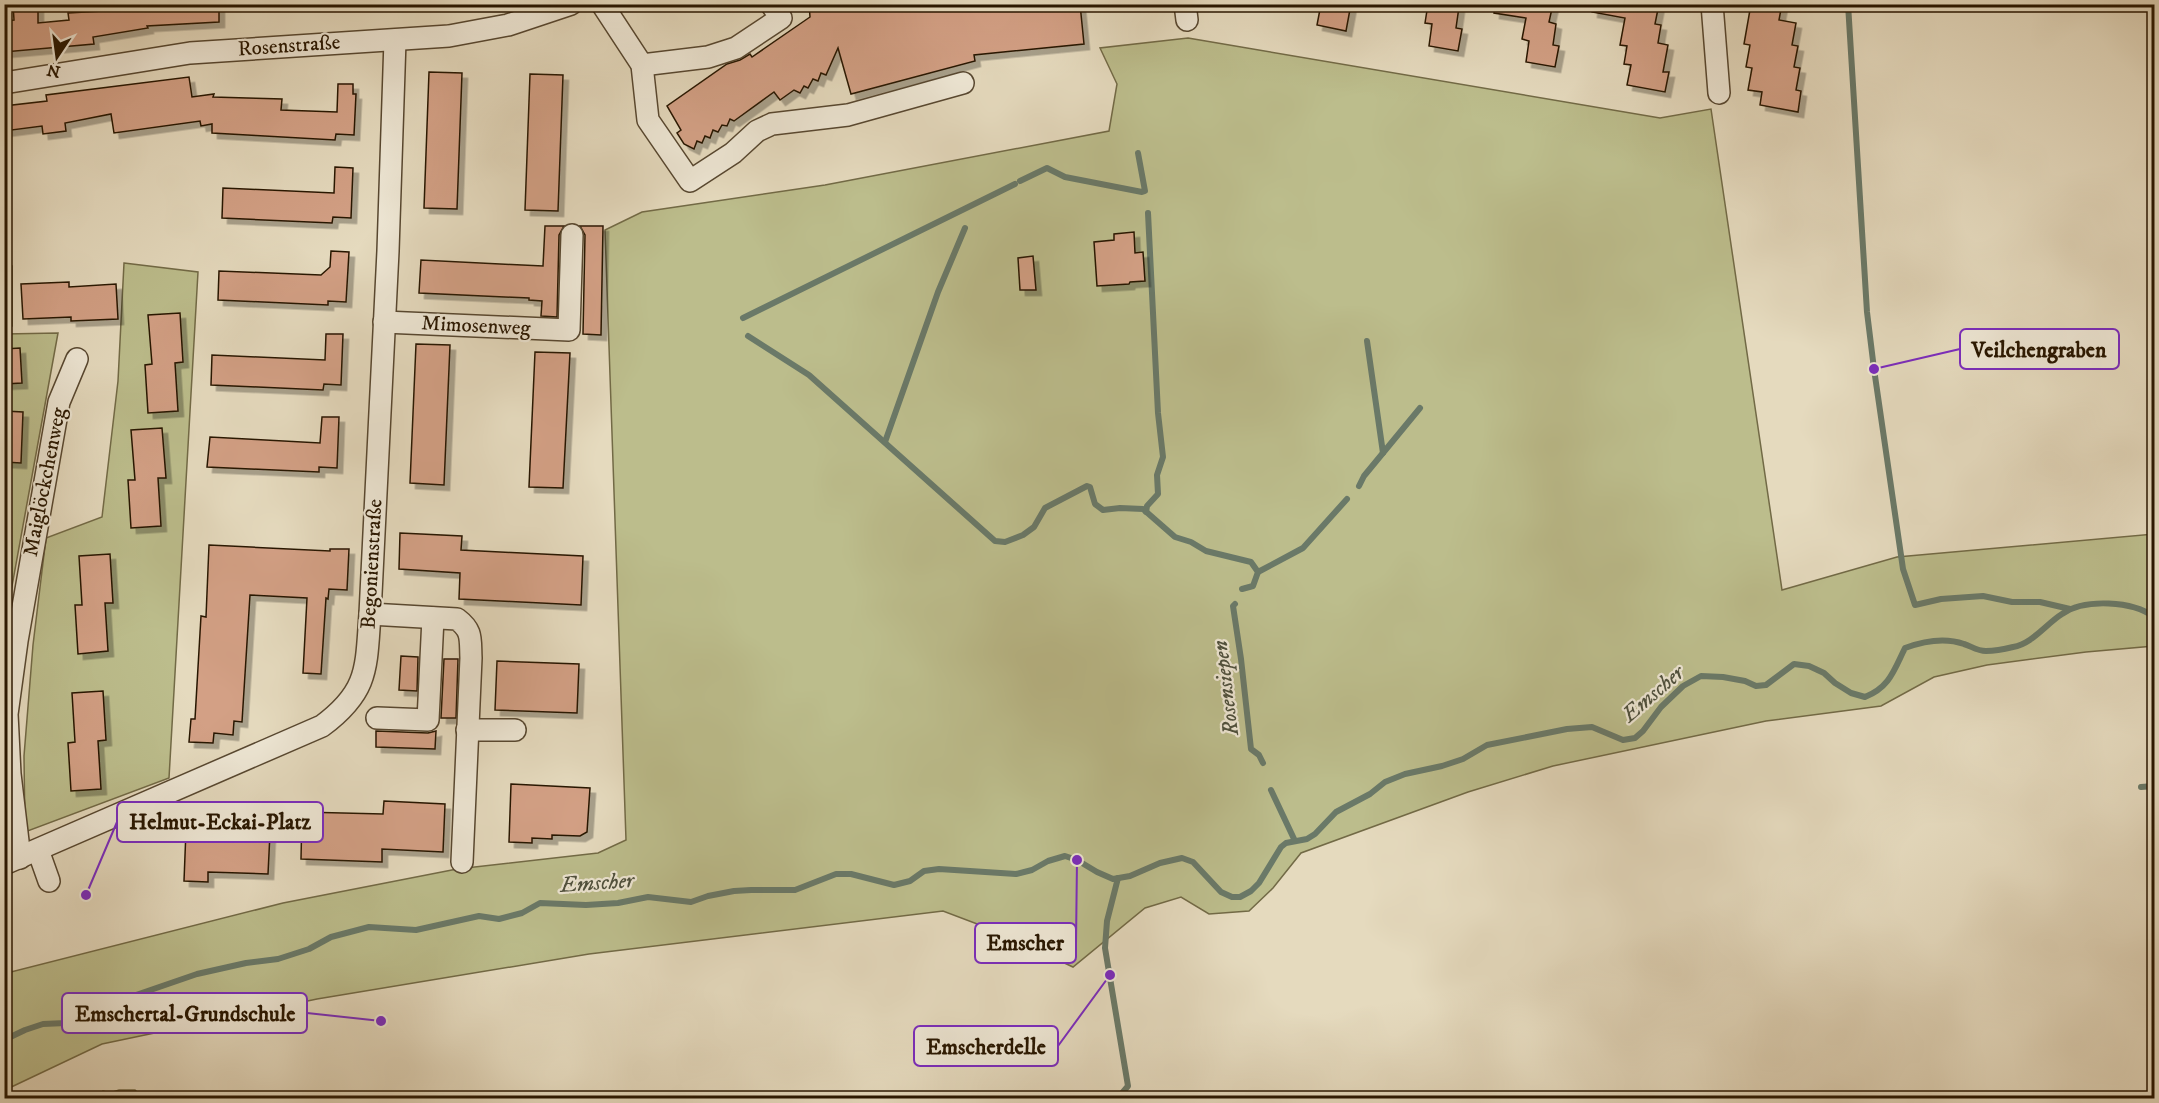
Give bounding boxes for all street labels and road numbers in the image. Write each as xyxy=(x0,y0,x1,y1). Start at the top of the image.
street label: Rosenstraße xyxy=(237,29,341,63)
street label: Mimosenweg xyxy=(421,310,532,342)
street label: Maiglöckchenweg xyxy=(18,404,72,559)
street label: Begonienstraße xyxy=(356,498,388,630)

